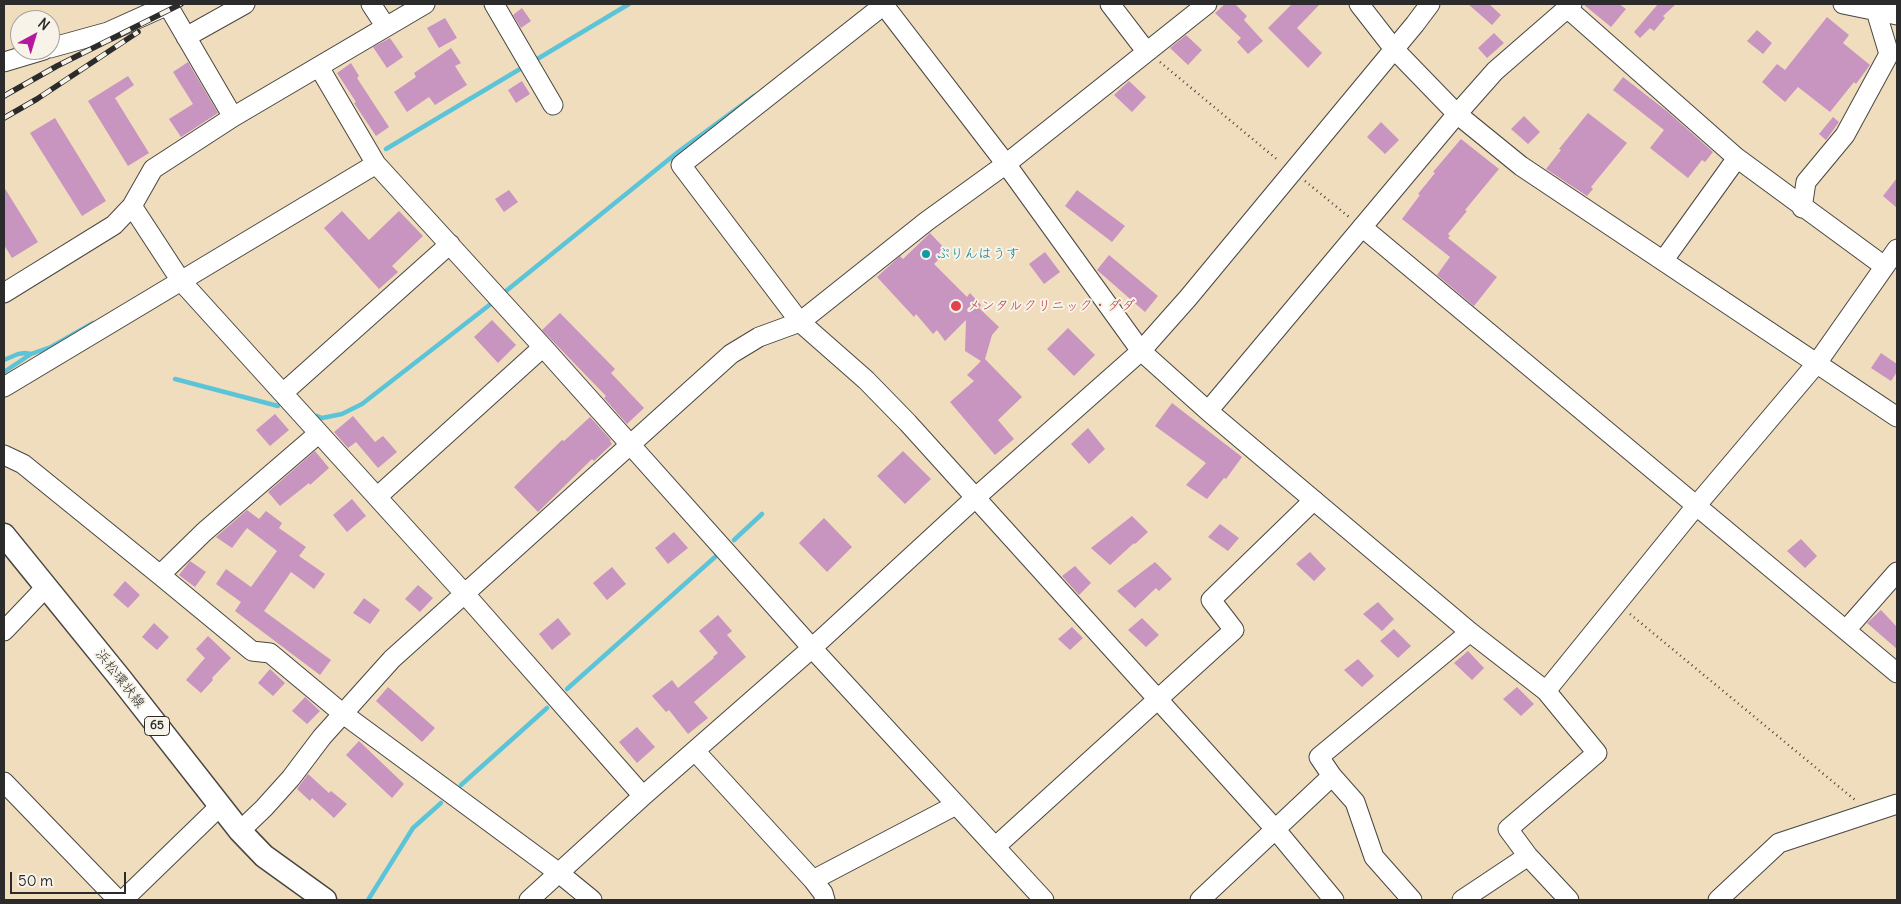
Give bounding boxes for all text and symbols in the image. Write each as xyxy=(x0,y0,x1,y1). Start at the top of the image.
north arrow xyxy=(10,10,60,60)
text: N xyxy=(34,14,53,34)
place label: ぷりんはうす xyxy=(936,246,1020,262)
marker: ぷりんはうす xyxy=(920,248,932,260)
place label: メンタルクリニック・ダダ xyxy=(967,298,1135,314)
marker: メンタルクリニック・ダダ xyxy=(949,299,963,313)
street label: 浜松環状線 xyxy=(92,646,148,712)
road number: 65 xyxy=(144,716,170,736)
scale bar xyxy=(12,862,129,894)
text: 50 m xyxy=(18,871,53,890)

